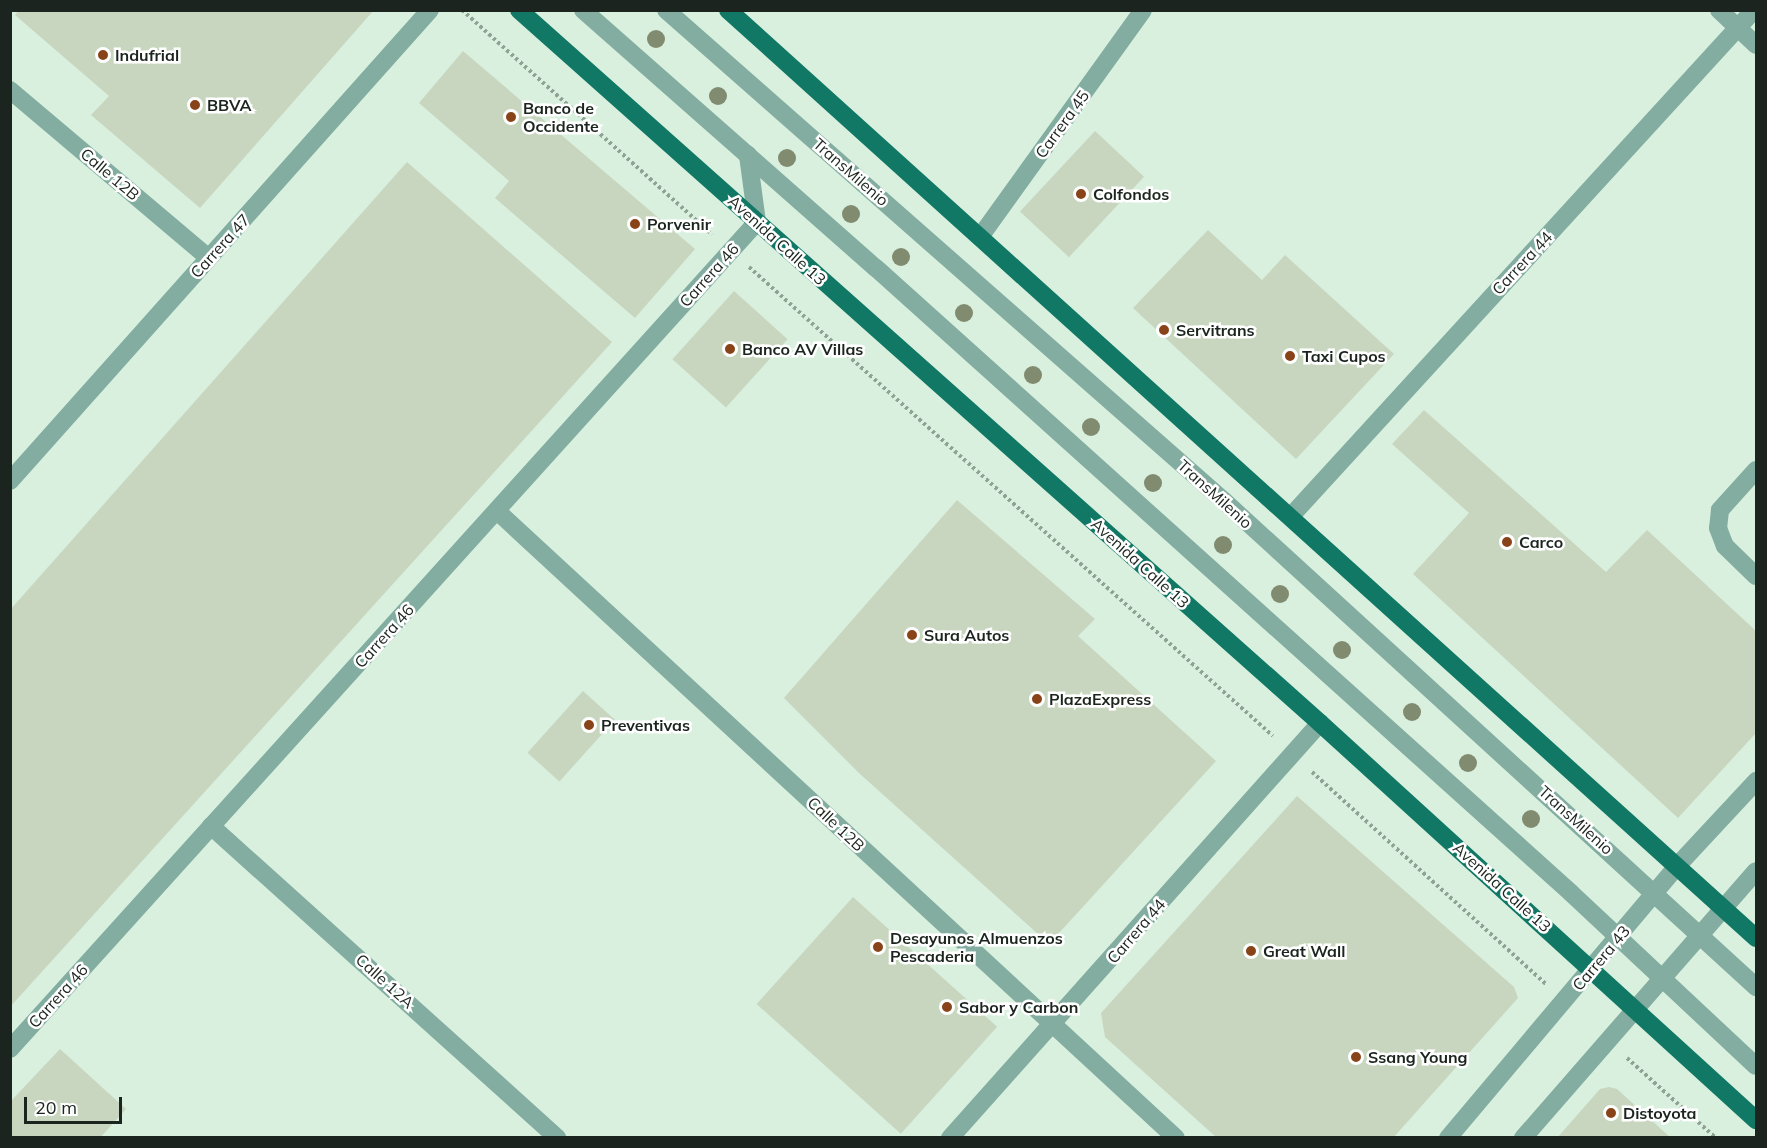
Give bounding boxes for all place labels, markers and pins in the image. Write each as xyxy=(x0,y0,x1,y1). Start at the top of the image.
place label: Indufrial xyxy=(115,45,179,65)
marker: Indufrial xyxy=(96,48,110,62)
place label: BBVA xyxy=(207,95,251,115)
marker: BBVA xyxy=(188,98,202,112)
place label: Banco de Occidente xyxy=(523,98,599,136)
marker: Banco de Occidente xyxy=(504,110,518,124)
place label: Colfondos xyxy=(1093,184,1169,204)
marker: Colfondos xyxy=(1074,187,1088,201)
place label: Porvenir xyxy=(647,214,711,234)
marker: Porvenir xyxy=(628,217,642,231)
place label: Servitrans xyxy=(1176,320,1255,340)
marker: Servitrans xyxy=(1157,323,1171,337)
place label: Banco AV Villas xyxy=(742,339,863,359)
marker: Banco AV Villas xyxy=(723,342,737,356)
place label: Taxi Cupos xyxy=(1302,346,1386,366)
marker: Taxi Cupos xyxy=(1283,349,1297,363)
place label: Carco xyxy=(1519,532,1563,552)
marker: Carco xyxy=(1500,535,1514,549)
place label: Sura Autos xyxy=(924,625,1009,645)
marker: Sura Autos xyxy=(905,628,919,642)
place label: PlazaExpress xyxy=(1049,689,1151,709)
marker: PlazaExpress xyxy=(1030,692,1044,706)
place label: Preventivas xyxy=(601,715,690,735)
marker: Preventivas xyxy=(582,718,596,732)
place label: Desayunos Almuenzos Pescaderia xyxy=(890,928,1063,966)
marker: Desayunos Almuenzos Pescaderia xyxy=(871,940,885,954)
place label: Great Wall xyxy=(1263,941,1345,961)
marker: Great Wall xyxy=(1244,944,1258,958)
place label: Sabor y Carbon xyxy=(959,997,1078,1017)
marker: Sabor y Carbon xyxy=(940,1000,954,1014)
place label: Ssang Young xyxy=(1368,1047,1468,1067)
marker: Ssang Young xyxy=(1349,1050,1363,1064)
place label: Distoyota xyxy=(1623,1103,1697,1123)
marker: Distoyota xyxy=(1604,1106,1618,1120)

